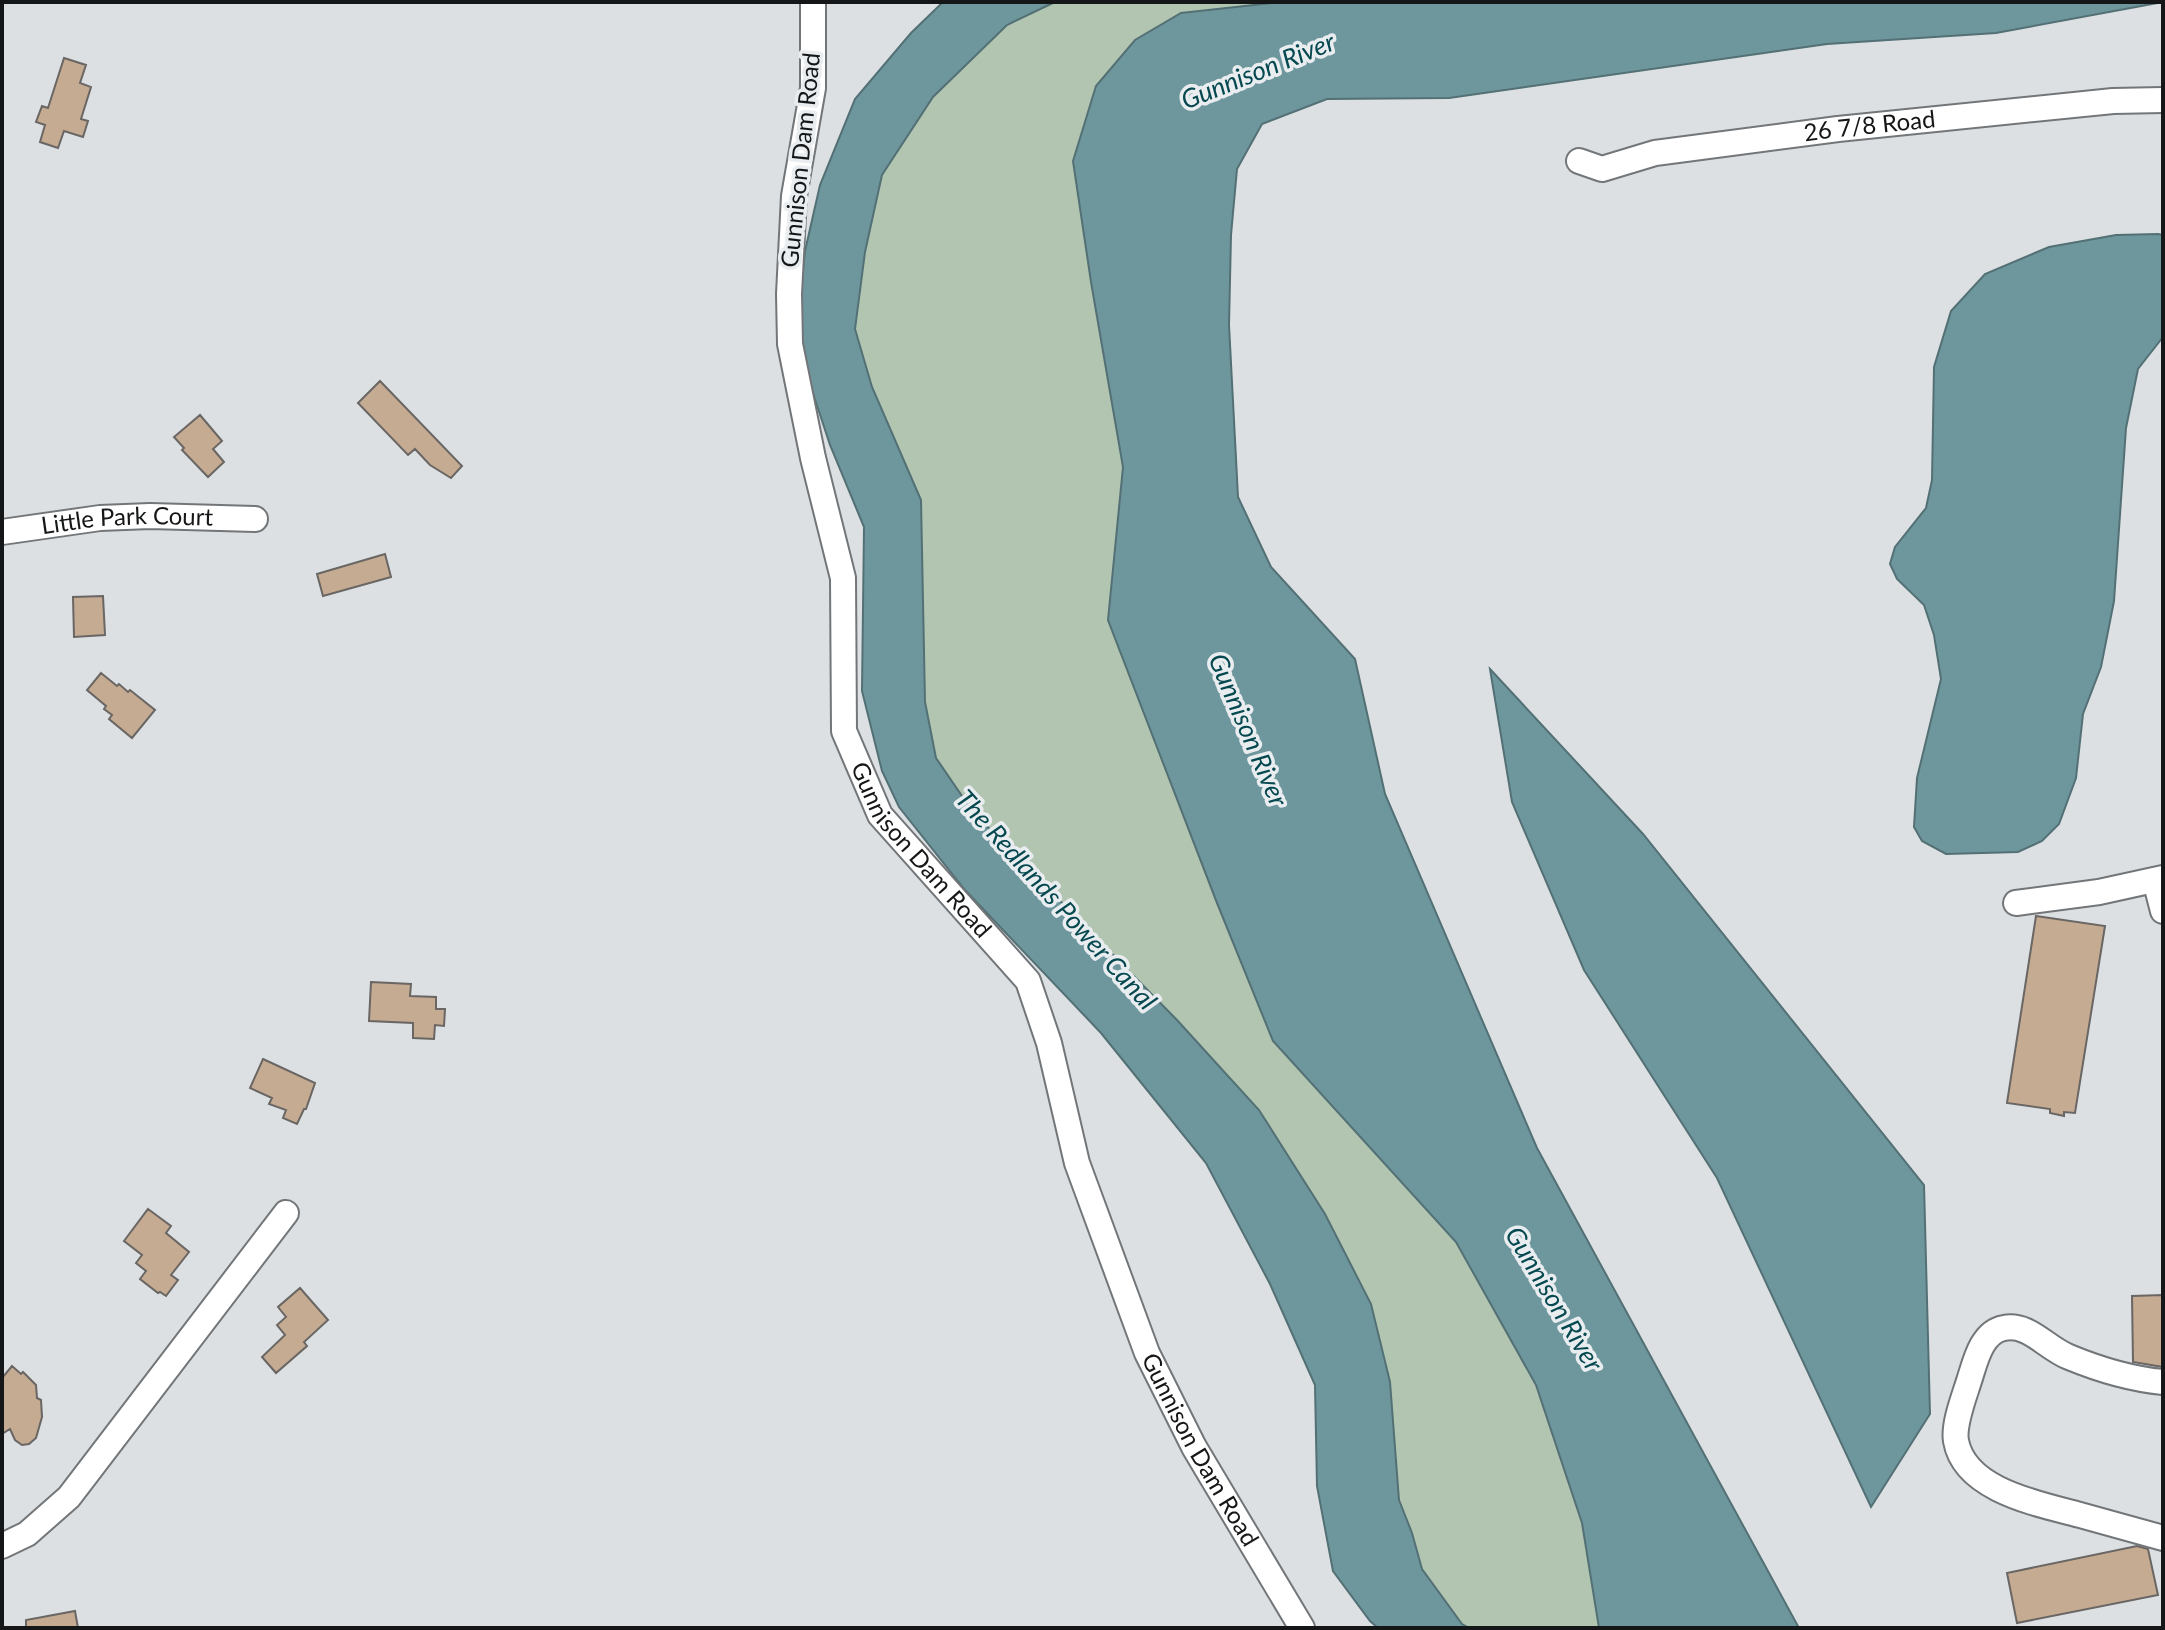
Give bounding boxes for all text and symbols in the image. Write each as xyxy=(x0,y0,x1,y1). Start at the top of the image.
water label: Gunnison River xyxy=(1176,24,1340,115)
street label: Gunnison Dam Road xyxy=(774,51,825,269)
street label: 26 7/8 Road xyxy=(1802,103,1937,146)
street label: Little Park Court xyxy=(39,500,214,539)
water label: Gunnison River xyxy=(1202,648,1296,812)
street label: Gunnison Dam Road xyxy=(846,757,998,943)
water label: The Redlands Power Canal xyxy=(949,783,1164,1016)
water label: Gunnison River xyxy=(1499,1220,1611,1378)
street label: Gunnison Dam Road xyxy=(1136,1348,1266,1551)

